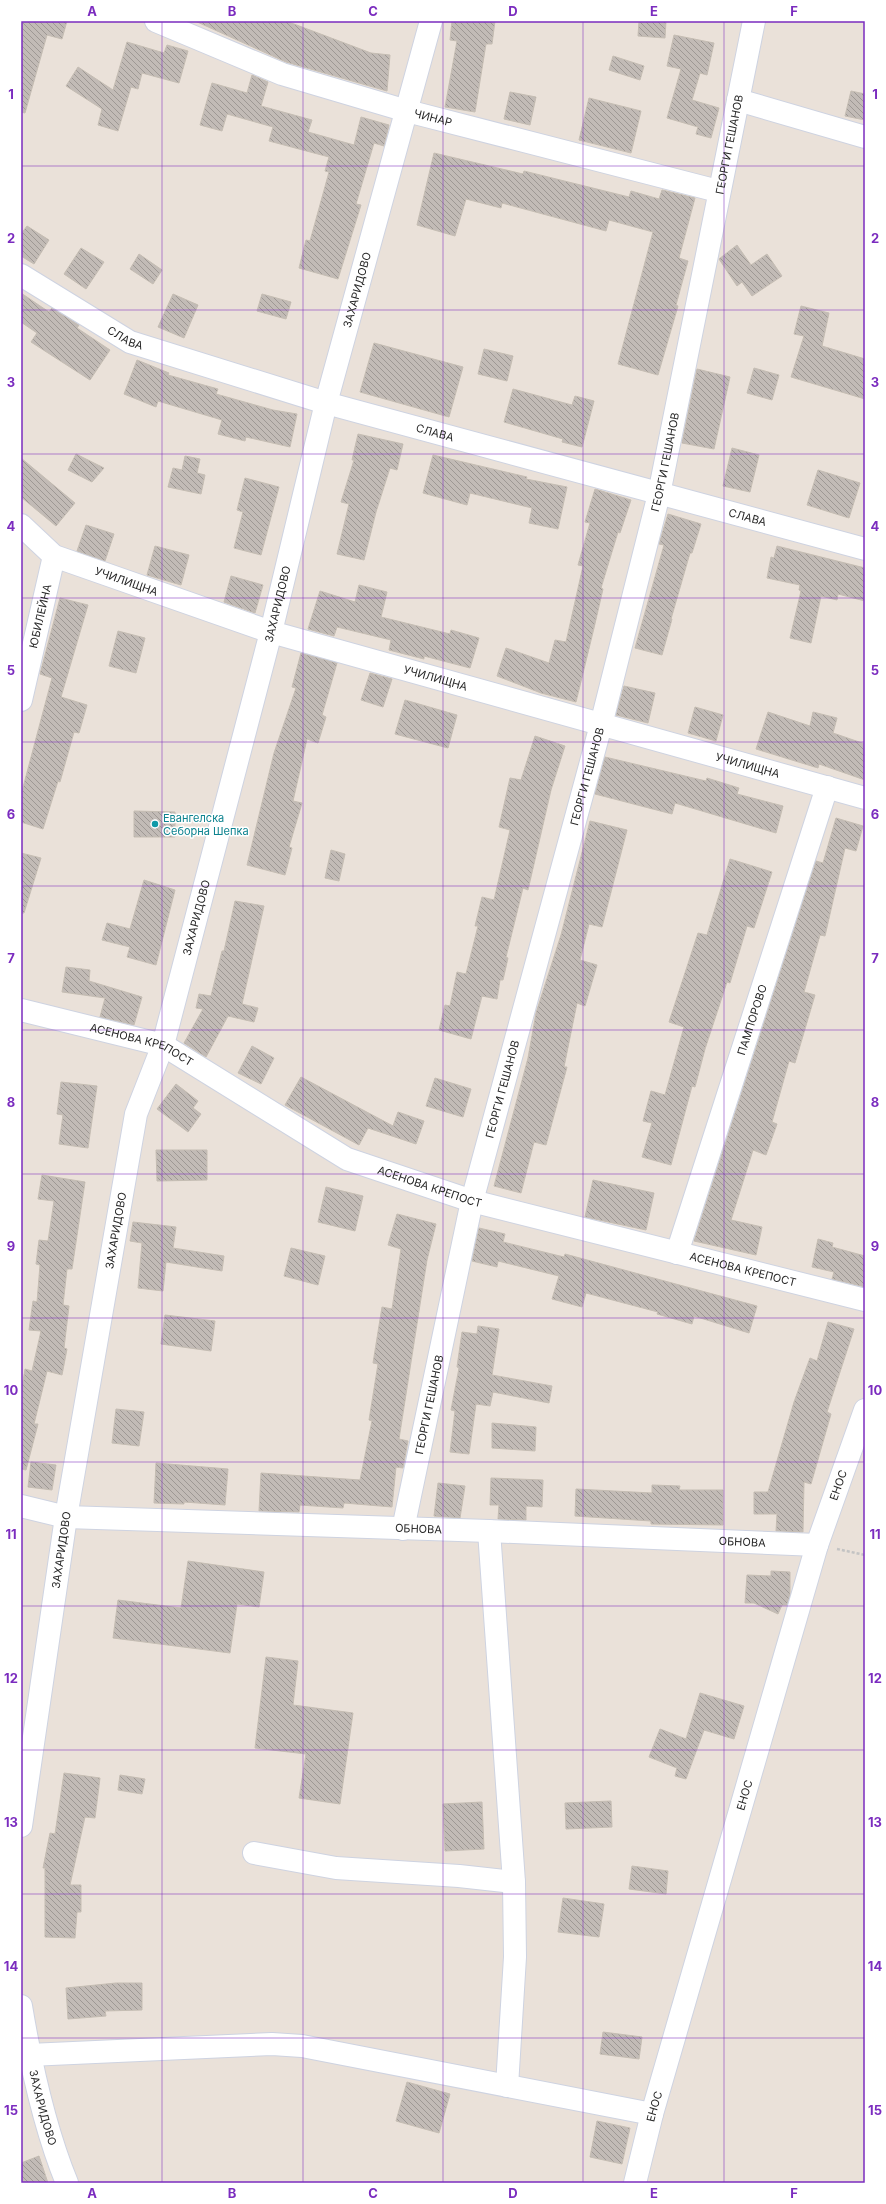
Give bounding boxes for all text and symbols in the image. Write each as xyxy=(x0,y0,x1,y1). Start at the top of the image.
text: A xyxy=(87,3,97,19)
text: B xyxy=(228,3,237,19)
text: C xyxy=(368,3,378,19)
text: D xyxy=(508,3,518,19)
text: E xyxy=(650,3,658,19)
text: F xyxy=(790,3,798,19)
text: 1 xyxy=(8,86,14,102)
text: 1 xyxy=(872,86,878,102)
street label: ГЕОРГИ ГЕШАНОВ xyxy=(712,94,746,195)
street label: ЧИНАР xyxy=(413,106,454,129)
text: 2 xyxy=(7,230,15,246)
text: 2 xyxy=(871,230,879,246)
street label: ЗАХАРИДОВО xyxy=(340,251,374,329)
street label: СЛАВА xyxy=(105,323,145,353)
text: 3 xyxy=(7,374,15,390)
text: 3 xyxy=(871,374,879,390)
street label: ГЕОРГИ ГЕШАНОВ xyxy=(648,411,682,513)
street label: СЛАВА xyxy=(414,421,456,444)
street label: СЛАВА xyxy=(727,505,768,529)
text: 4 xyxy=(7,518,16,534)
text: 4 xyxy=(871,518,880,534)
street label: УЧИЛИЩНА xyxy=(93,564,160,599)
street label: ЗАХАРИДОВО xyxy=(262,565,294,644)
street label: ЮБИЛЕЙНА xyxy=(26,582,54,650)
text: 5 xyxy=(7,662,15,678)
street label: УЧИЛИЩНА xyxy=(402,662,470,694)
text: 5 xyxy=(871,662,879,678)
street label: ГЕОРГИ ГЕШАНОВ xyxy=(567,726,607,827)
street label: УЧИЛИЩНА xyxy=(714,750,782,781)
text: 6 xyxy=(7,806,15,822)
text: 6 xyxy=(871,806,879,822)
place label: Евангелска Себорна Шепка xyxy=(163,811,249,838)
marker: Евангелска Себорна Шепка xyxy=(150,819,160,829)
street label: ЗАХАРИДОВО xyxy=(180,878,213,957)
text: 7 xyxy=(7,950,15,966)
text: 7 xyxy=(871,950,879,966)
street label: ПАМПОРОВО xyxy=(734,983,770,1057)
street label: АСЕНОВА КРЕПОСТ xyxy=(89,1020,196,1069)
street label: ГЕОРГИ ГЕШАНОВ xyxy=(482,1039,522,1140)
text: 8 xyxy=(7,1094,15,1110)
text: 8 xyxy=(871,1094,879,1110)
street label: АСЕНОВА КРЕПОСТ xyxy=(376,1163,483,1210)
street label: ЗАХАРИДОВО xyxy=(102,1191,129,1270)
text: 9 xyxy=(7,1238,15,1254)
text: 9 xyxy=(871,1238,879,1254)
street label: АСЕНОВА КРЕПОСТ xyxy=(688,1249,798,1289)
street label: ГЕОРГИ ГЕШАНОВ xyxy=(412,1354,446,1456)
text: 10 xyxy=(4,1382,18,1398)
text: 10 xyxy=(868,1382,882,1398)
street label: ЕНОС xyxy=(826,1468,850,1502)
street label: ЗАХАРИДОВО xyxy=(49,1510,74,1589)
street label: ОБНОВА xyxy=(395,1521,443,1536)
text: 11 xyxy=(5,1526,17,1542)
text: 11 xyxy=(869,1526,881,1542)
street label: ОБНОВА xyxy=(718,1534,766,1550)
text: 12 xyxy=(4,1670,18,1686)
text: 12 xyxy=(868,1670,882,1686)
street label: ЕНОС xyxy=(733,1778,756,1812)
text: 13 xyxy=(4,1814,18,1830)
text: 13 xyxy=(868,1814,882,1830)
text: 14 xyxy=(4,1958,18,1974)
text: 14 xyxy=(868,1958,882,1974)
street label: ЗАХАРИДОВО xyxy=(26,2068,60,2147)
street label: ЕНОС xyxy=(643,2089,665,2123)
text: 15 xyxy=(4,2102,18,2118)
text: 15 xyxy=(868,2102,882,2118)
text: A xyxy=(87,2185,97,2201)
text: B xyxy=(228,2185,237,2201)
text: C xyxy=(368,2185,378,2201)
text: D xyxy=(508,2185,518,2201)
text: E xyxy=(650,2185,658,2201)
text: F xyxy=(790,2185,798,2201)

